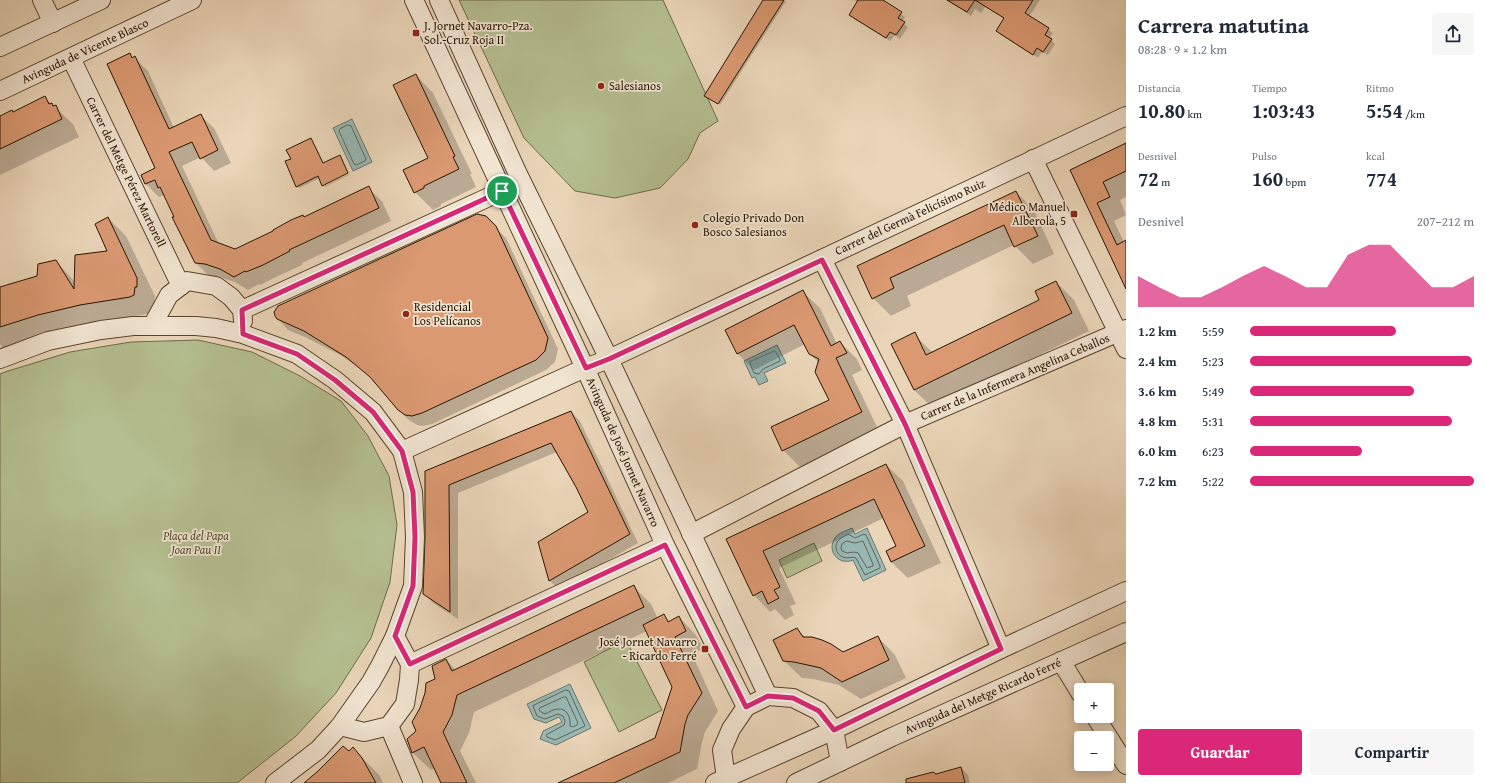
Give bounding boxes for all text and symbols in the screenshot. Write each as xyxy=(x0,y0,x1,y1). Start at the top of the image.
text: Carrera matutina xyxy=(1138,9,1309,41)
button: share xyxy=(1432,13,1474,55)
street label: Avinguda de Vicente Blasco xyxy=(19,14,151,87)
place label: J. Jornet Navarro-Pza. Sol.-Cruz Roja II xyxy=(422,17,532,48)
marker: J. Jornet Navarro-Pza. Sol.-Cruz Roja II xyxy=(411,28,421,38)
text: 08:28 · 9 × 1.2 km xyxy=(1138,40,1227,59)
place label: Salesianos xyxy=(609,77,661,94)
text: Distancia xyxy=(1138,80,1181,96)
text: Tiempo xyxy=(1252,80,1287,96)
text: Ritmo xyxy=(1366,80,1394,96)
marker: Salesianos xyxy=(596,81,606,91)
street label: Carrer del Metge Pérez Martorell xyxy=(83,94,171,250)
text: 10.80 xyxy=(1138,96,1185,125)
text: 1:03:43 xyxy=(1252,96,1315,125)
text: 5:54 xyxy=(1366,96,1403,125)
text: km xyxy=(1185,106,1202,122)
text: /km xyxy=(1403,106,1425,122)
text: Desnivel xyxy=(1138,148,1177,164)
text: Pulso xyxy=(1252,148,1277,164)
text: kcal xyxy=(1366,148,1385,164)
text: 72 xyxy=(1138,164,1159,193)
text: 160 xyxy=(1252,164,1283,193)
text: 774 xyxy=(1366,164,1397,193)
pin xyxy=(485,174,519,208)
street label: Carrer del Germà Felicísimo Ruiz xyxy=(832,174,988,259)
text: m xyxy=(1159,174,1170,190)
text: bpm xyxy=(1283,174,1306,190)
icon: arrive xyxy=(491,180,513,202)
place label: Médico Manuel Alberola, 5 xyxy=(989,198,1067,229)
place label: Colegio Privado Don Bosco Salesianos xyxy=(703,209,805,240)
marker: Médico Manuel Alberola, 5 xyxy=(1069,209,1079,219)
text: Desnivel xyxy=(1138,212,1184,231)
text: 207–212 m xyxy=(1417,212,1474,231)
marker: Colegio Privado Don Bosco Salesianos xyxy=(690,220,700,230)
place label: Residencial Los Pelícanos xyxy=(414,298,481,329)
marker: Residencial Los Pelícanos xyxy=(401,309,411,319)
text: 1.2 km xyxy=(1138,322,1177,341)
text: 5:59 xyxy=(1202,322,1224,341)
street label: Carrer de la Infermera Angelina Ceballos xyxy=(918,329,1112,424)
text: 2.4 km xyxy=(1138,352,1177,371)
text: 5:23 xyxy=(1202,352,1224,371)
street label: Avinguda de José Jornet Navarro xyxy=(583,374,664,529)
text: 3.6 km xyxy=(1138,382,1177,401)
text: 5:49 xyxy=(1202,382,1224,401)
text: 4.8 km xyxy=(1138,412,1177,431)
text: 5:31 xyxy=(1202,412,1224,431)
text: 6.0 km xyxy=(1138,442,1177,461)
text: 6:23 xyxy=(1202,442,1224,461)
text: 7.2 km xyxy=(1138,472,1177,491)
text: 5:22 xyxy=(1202,472,1224,491)
park label: Plaça del Papa Joan Pau II xyxy=(162,527,229,558)
place label: José Jornet Navarro - Ricardo Ferré xyxy=(597,633,697,664)
marker: José Jornet Navarro - Ricardo Ferré xyxy=(700,644,710,654)
street label: Avinguda del Metge Ricardo Ferré xyxy=(902,653,1064,738)
map controls xyxy=(1074,683,1114,771)
button: + xyxy=(1074,683,1114,723)
button: Guardar xyxy=(1138,729,1302,775)
button: Compartir xyxy=(1310,729,1474,775)
button: − xyxy=(1074,731,1114,771)

